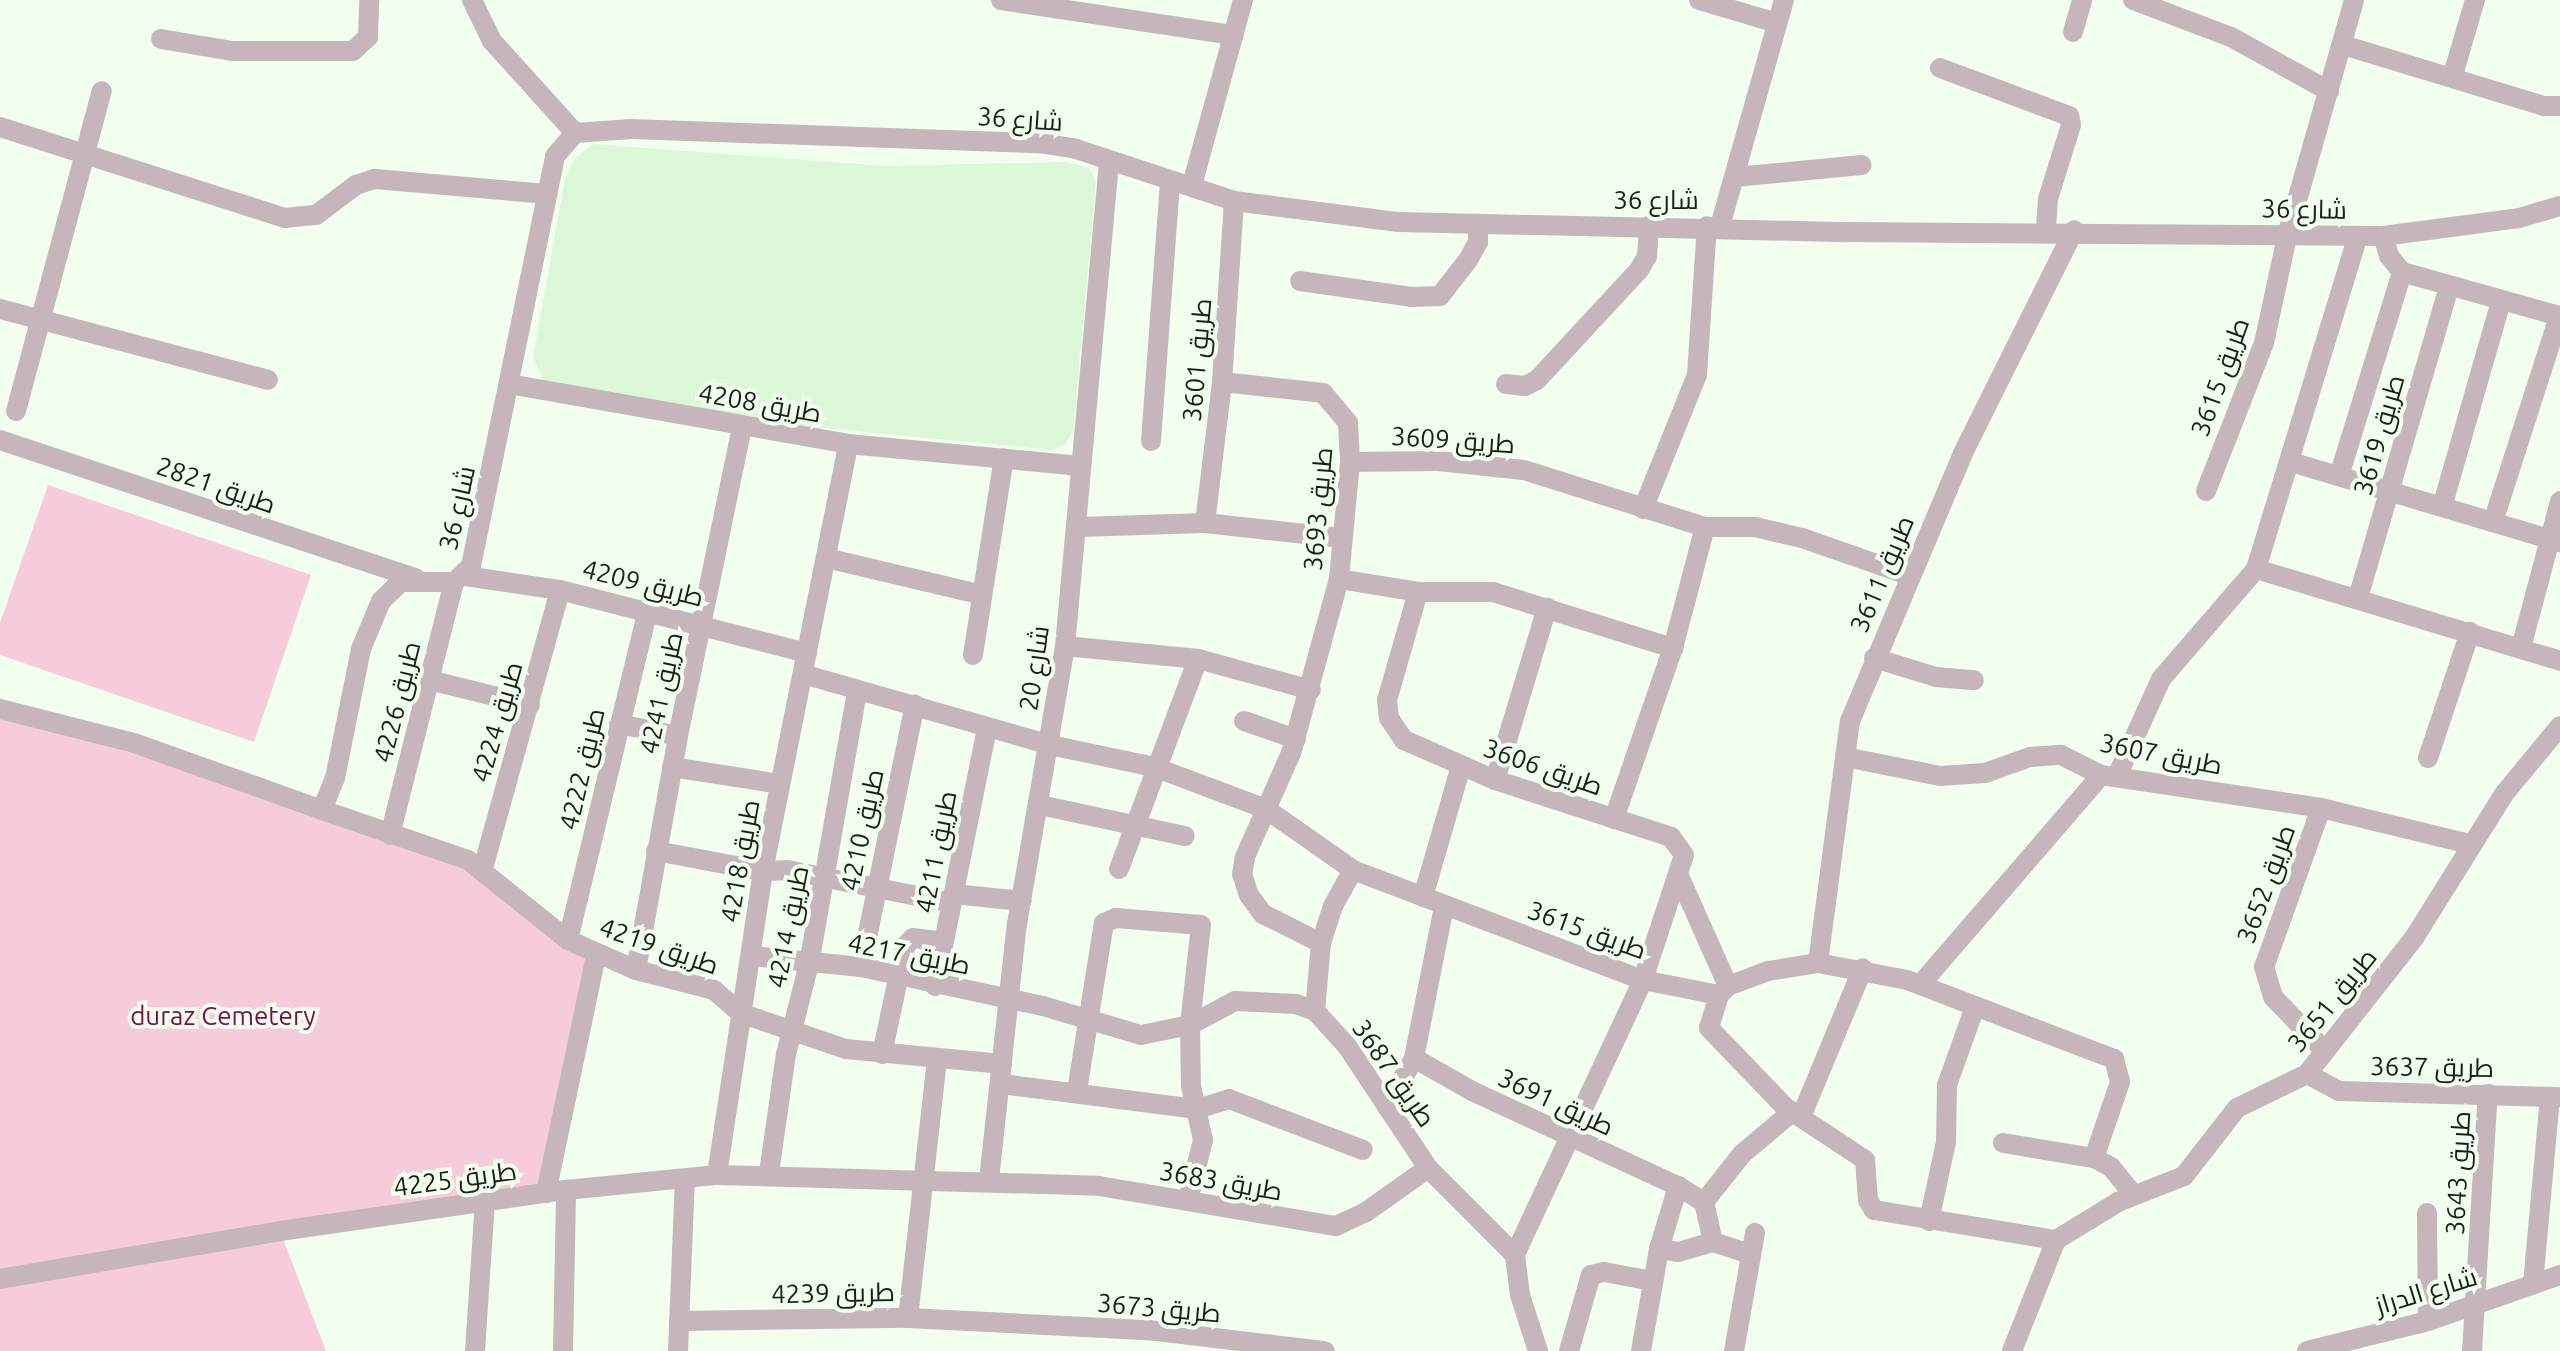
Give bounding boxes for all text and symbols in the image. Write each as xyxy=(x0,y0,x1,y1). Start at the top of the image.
street label: شارع 36 xyxy=(976,100,1064,138)
street label: شارع 36 xyxy=(1613,184,1699,216)
street label: شارع 36 xyxy=(2261,193,2347,225)
street label: طريق 3601 xyxy=(1176,297,1218,423)
street label: طريق 3615 xyxy=(2184,313,2256,441)
street label: طريق 3619 xyxy=(2347,371,2411,499)
street label: طريق 4208 xyxy=(696,377,824,429)
street label: طريق 3609 xyxy=(1390,420,1516,460)
street label: طريق 3693 xyxy=(1297,446,1339,572)
street label: طريق 2821 xyxy=(152,450,280,520)
street label: شارع 36 xyxy=(432,463,482,553)
street label: طريق 3611 xyxy=(1843,511,1921,637)
street label: طريق 4209 xyxy=(579,553,707,613)
street label: شارع 20 xyxy=(1013,623,1055,713)
street label: طريق 4241 xyxy=(633,629,689,757)
street label: طريق 4226 xyxy=(367,638,427,766)
street label: طريق 4224 xyxy=(465,658,529,786)
street label: طريق 4222 xyxy=(553,705,611,833)
street label: طريق 3607 xyxy=(2097,727,2225,781)
street label: طريق 3606 xyxy=(1479,732,1607,802)
street label: طريق 4210 xyxy=(834,766,890,894)
street label: طريق 4211 xyxy=(909,788,963,916)
street label: طريق 4218 xyxy=(714,797,766,925)
street label: طريق 3652 xyxy=(2230,820,2302,948)
street label: طريق 4214 xyxy=(761,863,815,991)
street label: طريق 3615 xyxy=(1523,894,1651,966)
street label: طريق 4219 xyxy=(595,911,723,981)
street label: طريق 4217 xyxy=(845,927,973,981)
street label: طريق 3651 xyxy=(2281,942,2383,1058)
park label: duraz Cemetery xyxy=(130,1000,316,1032)
street label: طريق 3687 xyxy=(1346,1013,1442,1133)
street label: طريق 3637 xyxy=(2370,1050,2494,1084)
street label: طريق 3691 xyxy=(1493,1062,1619,1142)
street label: طريق 3643 xyxy=(2439,1110,2477,1236)
street label: طريق 4225 xyxy=(391,1155,519,1203)
street label: طريق 3683 xyxy=(1157,1155,1285,1207)
street label: شارع الدراز xyxy=(2371,1261,2481,1321)
street label: طريق 4239 xyxy=(771,1276,895,1310)
street label: طريق 3673 xyxy=(1096,1287,1222,1329)

